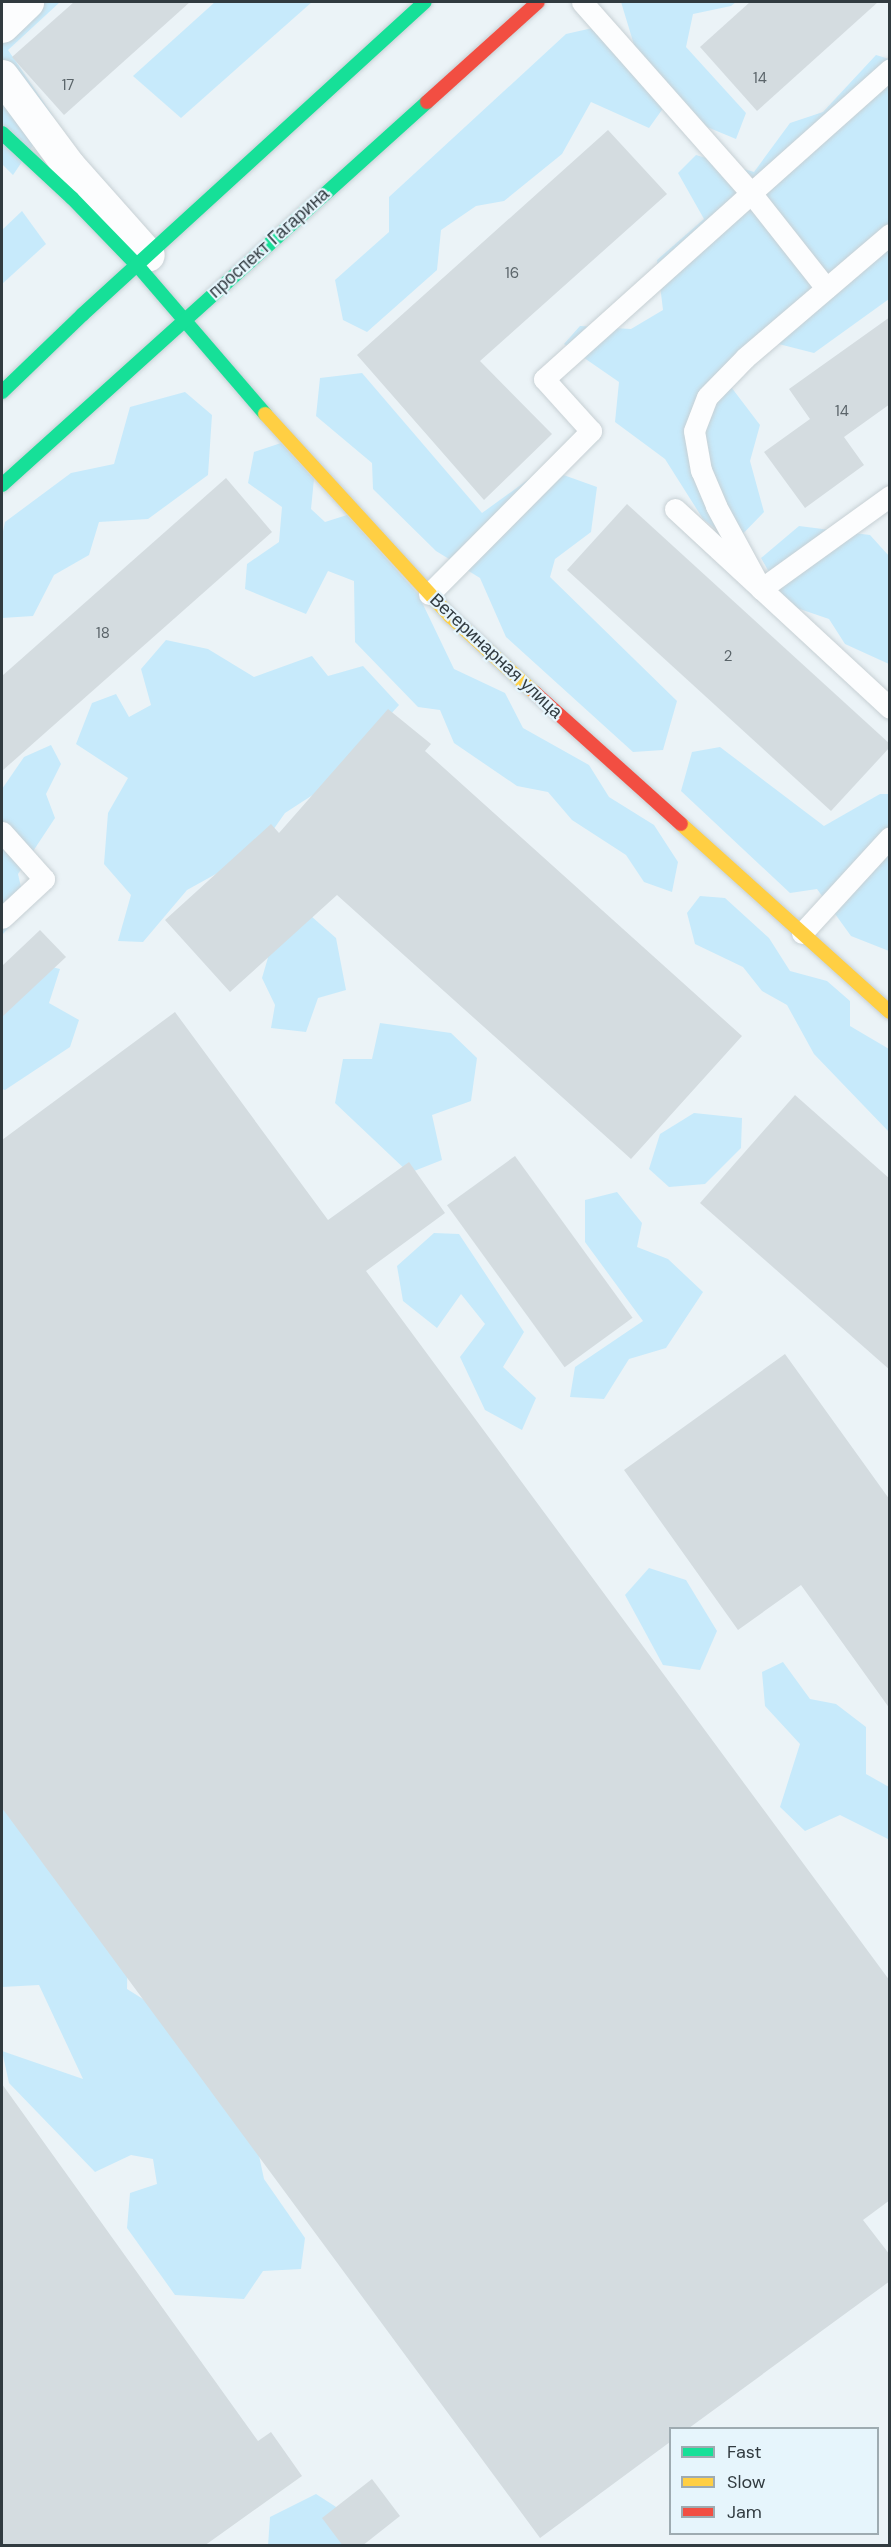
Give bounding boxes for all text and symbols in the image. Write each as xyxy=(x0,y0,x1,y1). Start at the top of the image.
house number: 14 xyxy=(753,70,767,88)
house number: 17 xyxy=(62,77,74,95)
street label: проспект Гагарина xyxy=(204,183,334,303)
house number: 16 xyxy=(505,265,519,283)
house number: 14 xyxy=(835,403,849,421)
street label: Ветеринарная улица xyxy=(425,589,567,723)
house number: 18 xyxy=(96,625,110,643)
house number: 2 xyxy=(724,648,732,666)
legend xyxy=(669,2427,879,2535)
text: Fast xyxy=(727,2440,762,2464)
text: Slow xyxy=(727,2470,766,2494)
text: Jam xyxy=(727,2500,762,2524)

